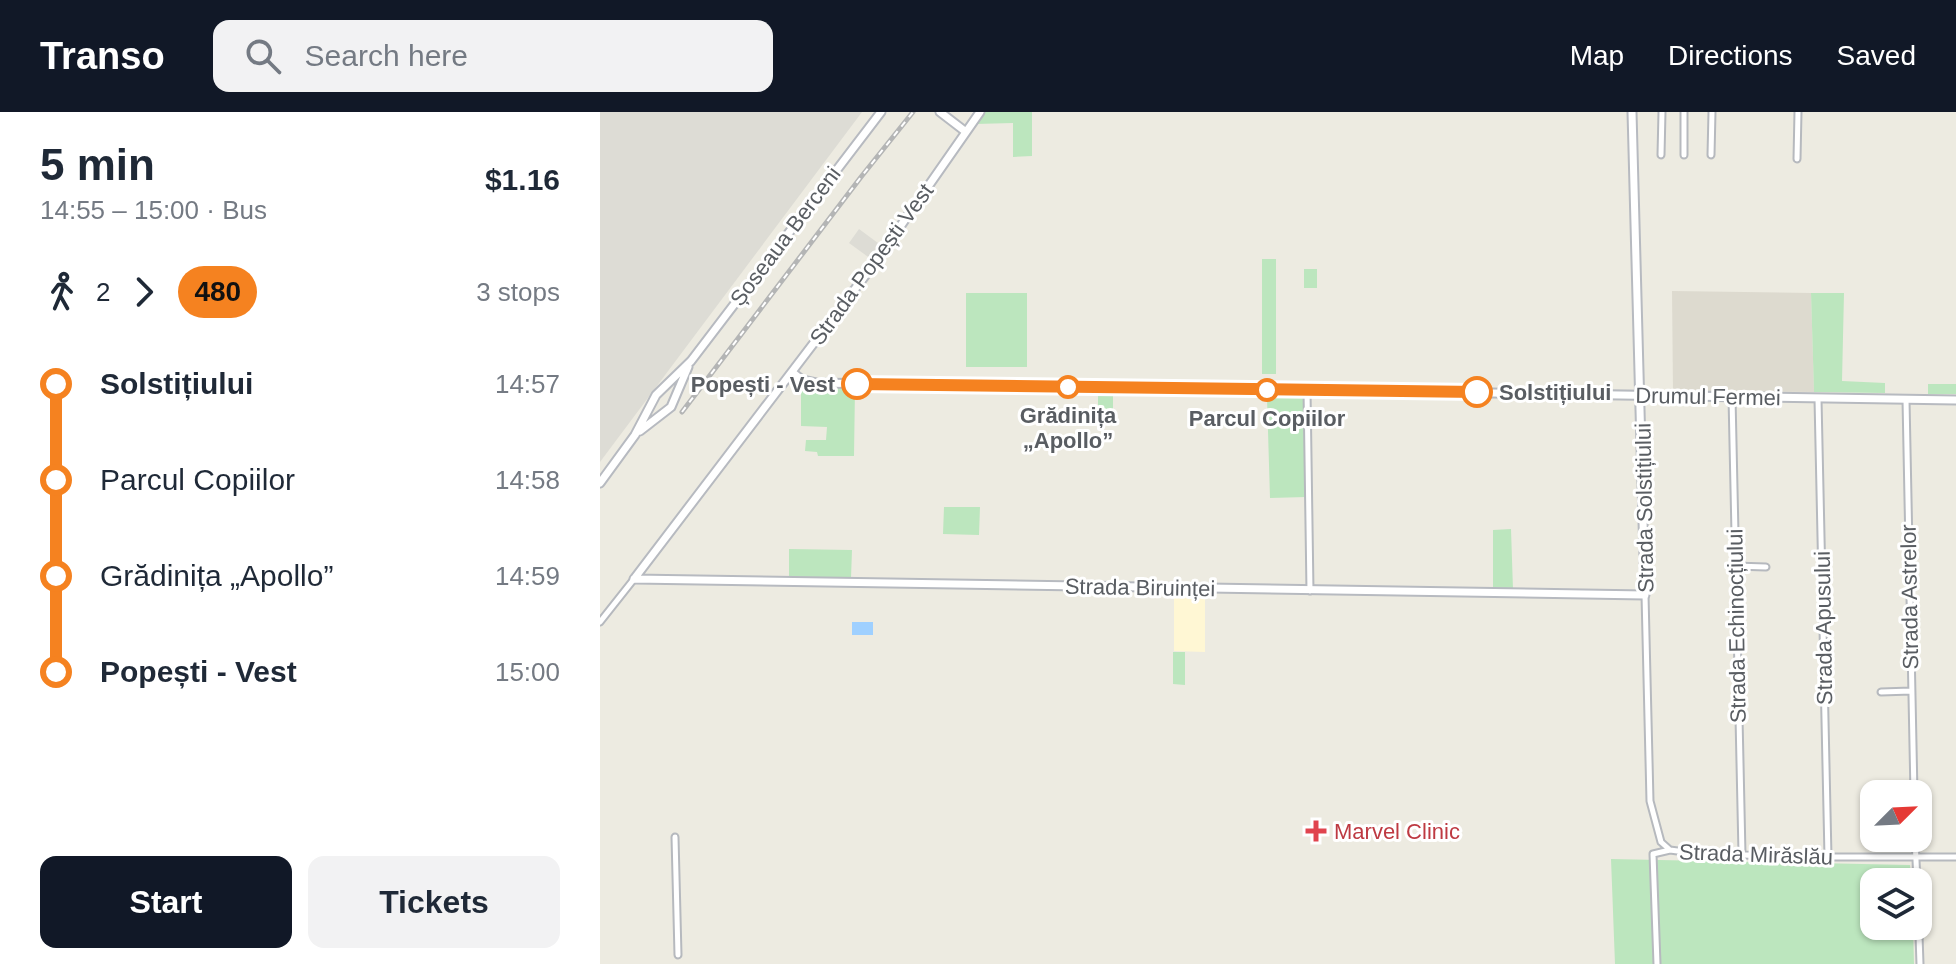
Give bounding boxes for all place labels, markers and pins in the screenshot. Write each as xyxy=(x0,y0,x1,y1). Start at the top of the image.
marker: Popești - Vest xyxy=(842,369,872,399)
place label: Popești - Vest xyxy=(691,372,836,397)
marker: Grădinița „Apollo” xyxy=(1057,376,1079,398)
marker: Solstițiului xyxy=(1462,377,1492,407)
marker: Parcul Copiilor xyxy=(1256,379,1278,401)
place label: Solstițiului xyxy=(1499,380,1611,405)
place label: Grădinița „Apollo” xyxy=(1020,403,1117,453)
place label: Parcul Copiilor xyxy=(1189,406,1346,431)
place label: Marvel Clinic xyxy=(1334,819,1460,844)
marker: Marvel Clinic xyxy=(1305,820,1327,842)

